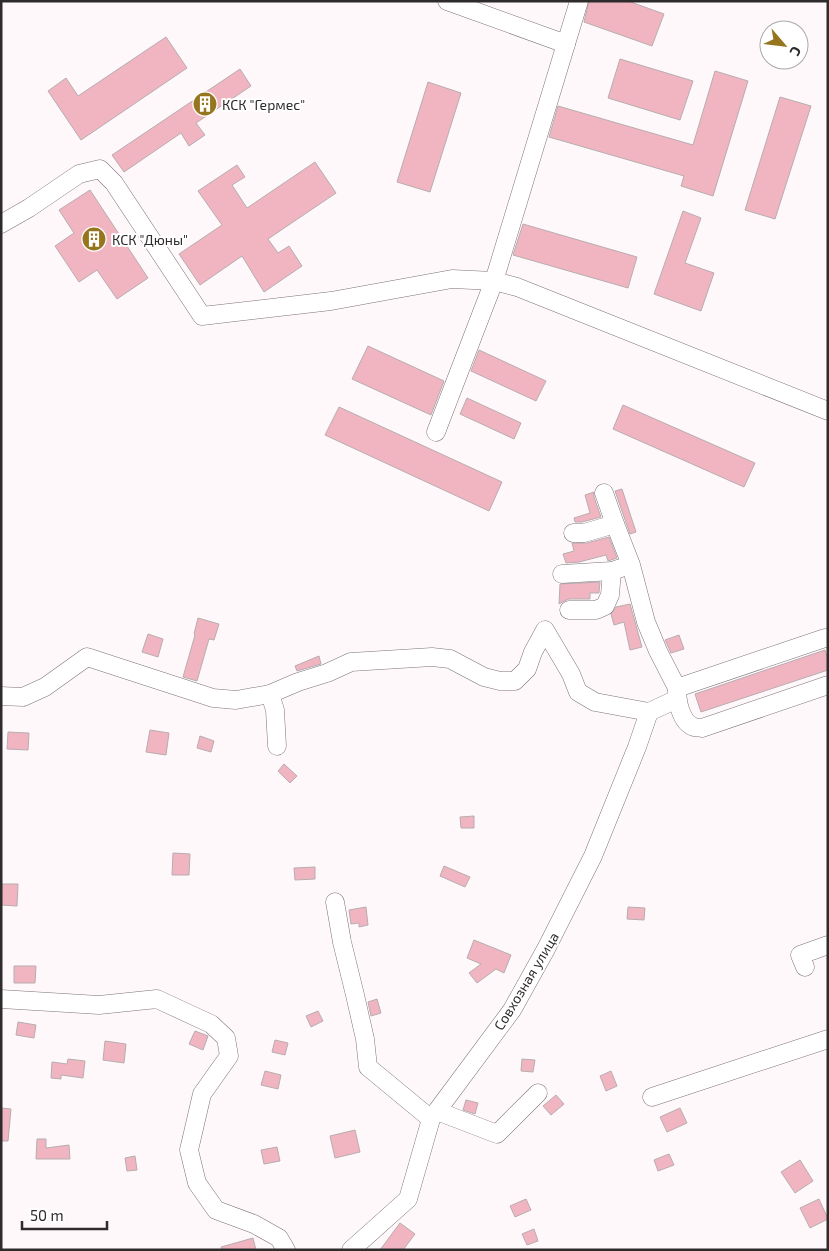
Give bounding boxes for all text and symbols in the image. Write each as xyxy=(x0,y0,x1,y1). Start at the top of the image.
north arrow xyxy=(759,20,809,70)
text: С xyxy=(786,44,805,59)
building icon: КСК "Гермес" xyxy=(192,91,218,117)
place label: КСК "Гермес" xyxy=(222,96,305,113)
building icon: КСК "Дюны" xyxy=(81,226,107,252)
place label: КСК "Дюны" xyxy=(112,231,188,248)
street label: Совхозная улица xyxy=(490,929,562,1033)
scale bar xyxy=(22,1198,108,1230)
text: 50 m xyxy=(30,1206,64,1224)

